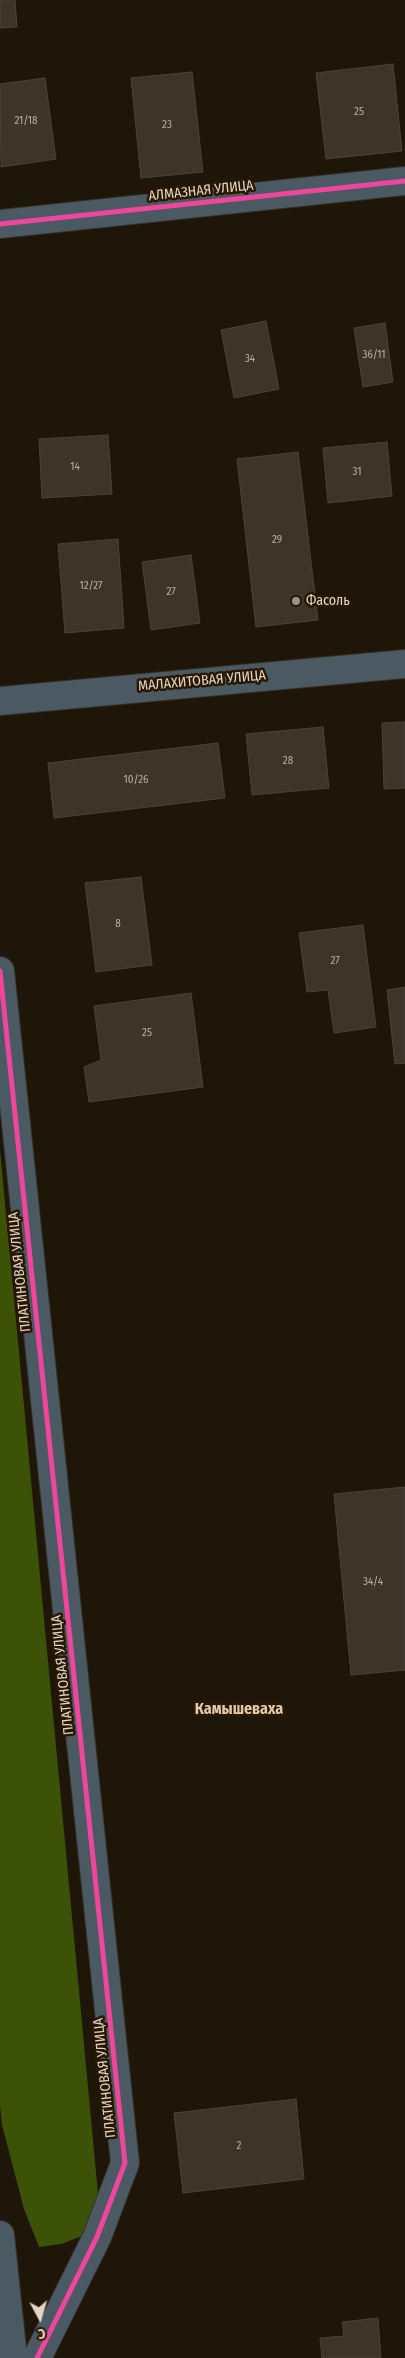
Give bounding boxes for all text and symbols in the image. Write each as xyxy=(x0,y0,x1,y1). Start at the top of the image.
house number: 25 xyxy=(354,105,364,119)
house number: 21/18 xyxy=(14,114,38,128)
house number: 23 xyxy=(162,118,172,132)
street label: АЛМАЗНАЯ УЛИЦА xyxy=(148,177,254,205)
house number: 36/11 xyxy=(362,348,386,362)
house number: 34 xyxy=(245,352,255,366)
house number: 14 xyxy=(70,460,80,474)
house number: 31 xyxy=(353,465,361,479)
house number: 29 xyxy=(272,533,282,547)
house number: 12/27 xyxy=(79,579,103,593)
house number: 27 xyxy=(166,585,176,599)
place label: Фасоль xyxy=(306,593,350,609)
marker: Фасоль xyxy=(290,595,302,607)
street label: МАЛАХИТОВАЯ УЛИЦА xyxy=(138,667,266,695)
house number: 28 xyxy=(283,754,293,768)
house number: 10/26 xyxy=(123,773,149,787)
house number: 8 xyxy=(115,917,121,931)
house number: 27 xyxy=(330,954,340,968)
house number: 25 xyxy=(142,1026,152,1040)
street label: ПЛАТИНОВАЯ УЛИЦА xyxy=(5,1211,35,1333)
house number: 34/4 xyxy=(363,1575,383,1589)
street label: ПЛАТИНОВАЯ УЛИЦА xyxy=(48,1614,78,1736)
district label: Камышеваха xyxy=(195,1700,283,1720)
street label: ПЛАТИНОВАЯ УЛИЦА xyxy=(90,2017,120,2139)
house number: 2 xyxy=(237,2139,241,2153)
north arrow xyxy=(15,2293,65,2343)
text: С xyxy=(37,2325,46,2342)

